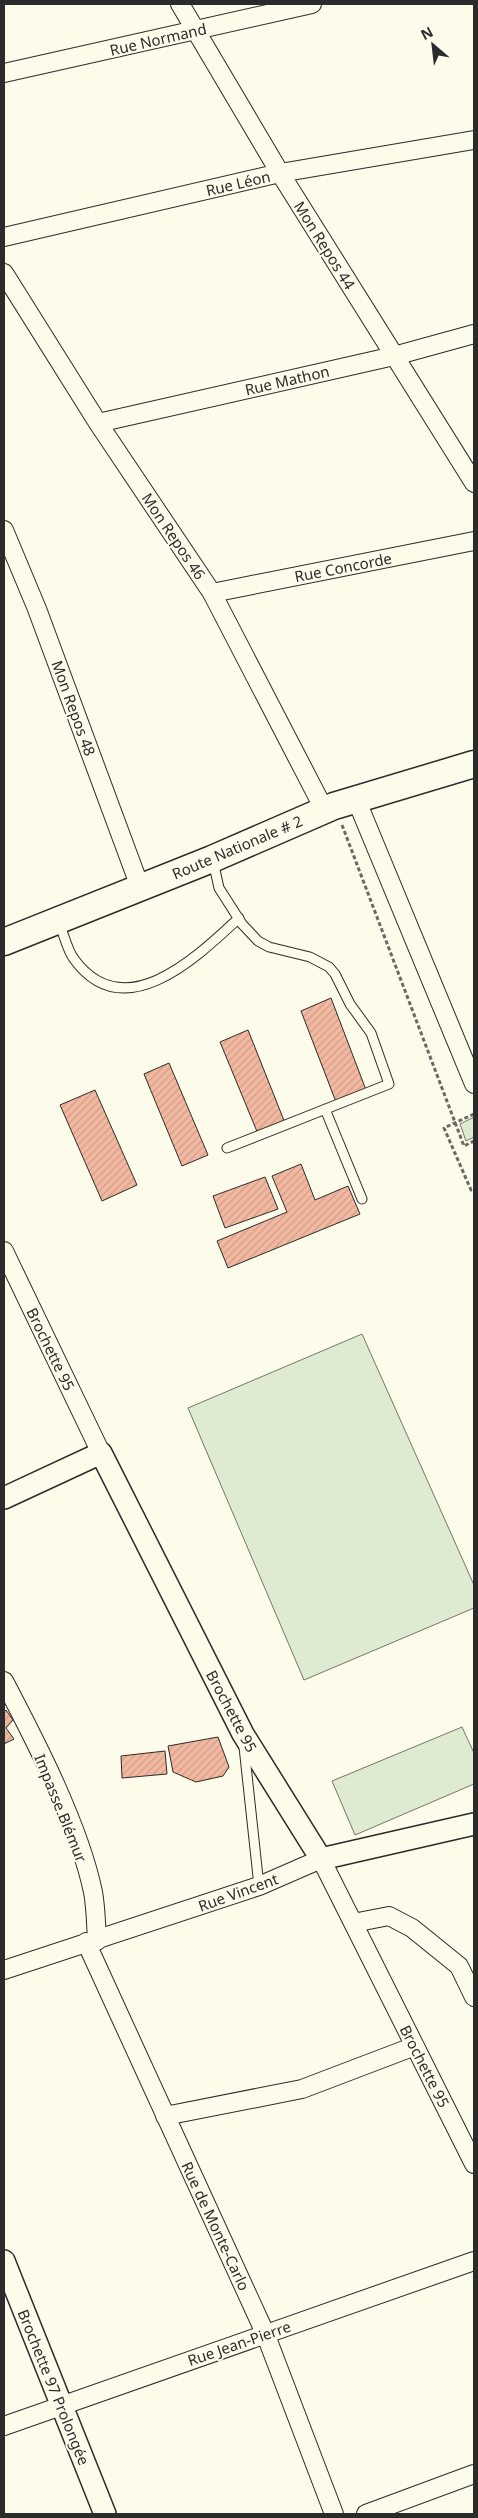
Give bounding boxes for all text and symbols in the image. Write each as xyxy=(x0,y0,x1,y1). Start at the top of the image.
street label: Rue Normand xyxy=(108,18,208,60)
north arrow xyxy=(408,20,458,70)
text: N xyxy=(417,22,436,44)
street label: Rue Léon xyxy=(204,166,272,200)
street label: Mon Repos 44 xyxy=(290,197,360,293)
street label: Rue Mathon xyxy=(243,361,331,399)
street label: Mon Repos 46 xyxy=(138,489,210,583)
street label: Rue Concorde xyxy=(293,548,393,586)
street label: Mon Repos 48 xyxy=(47,658,101,758)
street label: Route Nationale # 2 xyxy=(169,810,305,884)
street label: Brochette 95 xyxy=(22,1304,80,1394)
street label: Brochette 95 xyxy=(202,1667,262,1755)
street label: Impasse Blémur xyxy=(30,1751,92,1865)
street label: Rue Vincent xyxy=(195,1868,281,1916)
street label: Brochette 95 xyxy=(396,2021,454,2111)
street label: Rue de Monte-Carlo xyxy=(177,2158,255,2294)
street label: Brochette 97 Prolongée xyxy=(14,2306,94,2468)
street label: Rue Jean-Pierre xyxy=(185,2316,293,2370)

